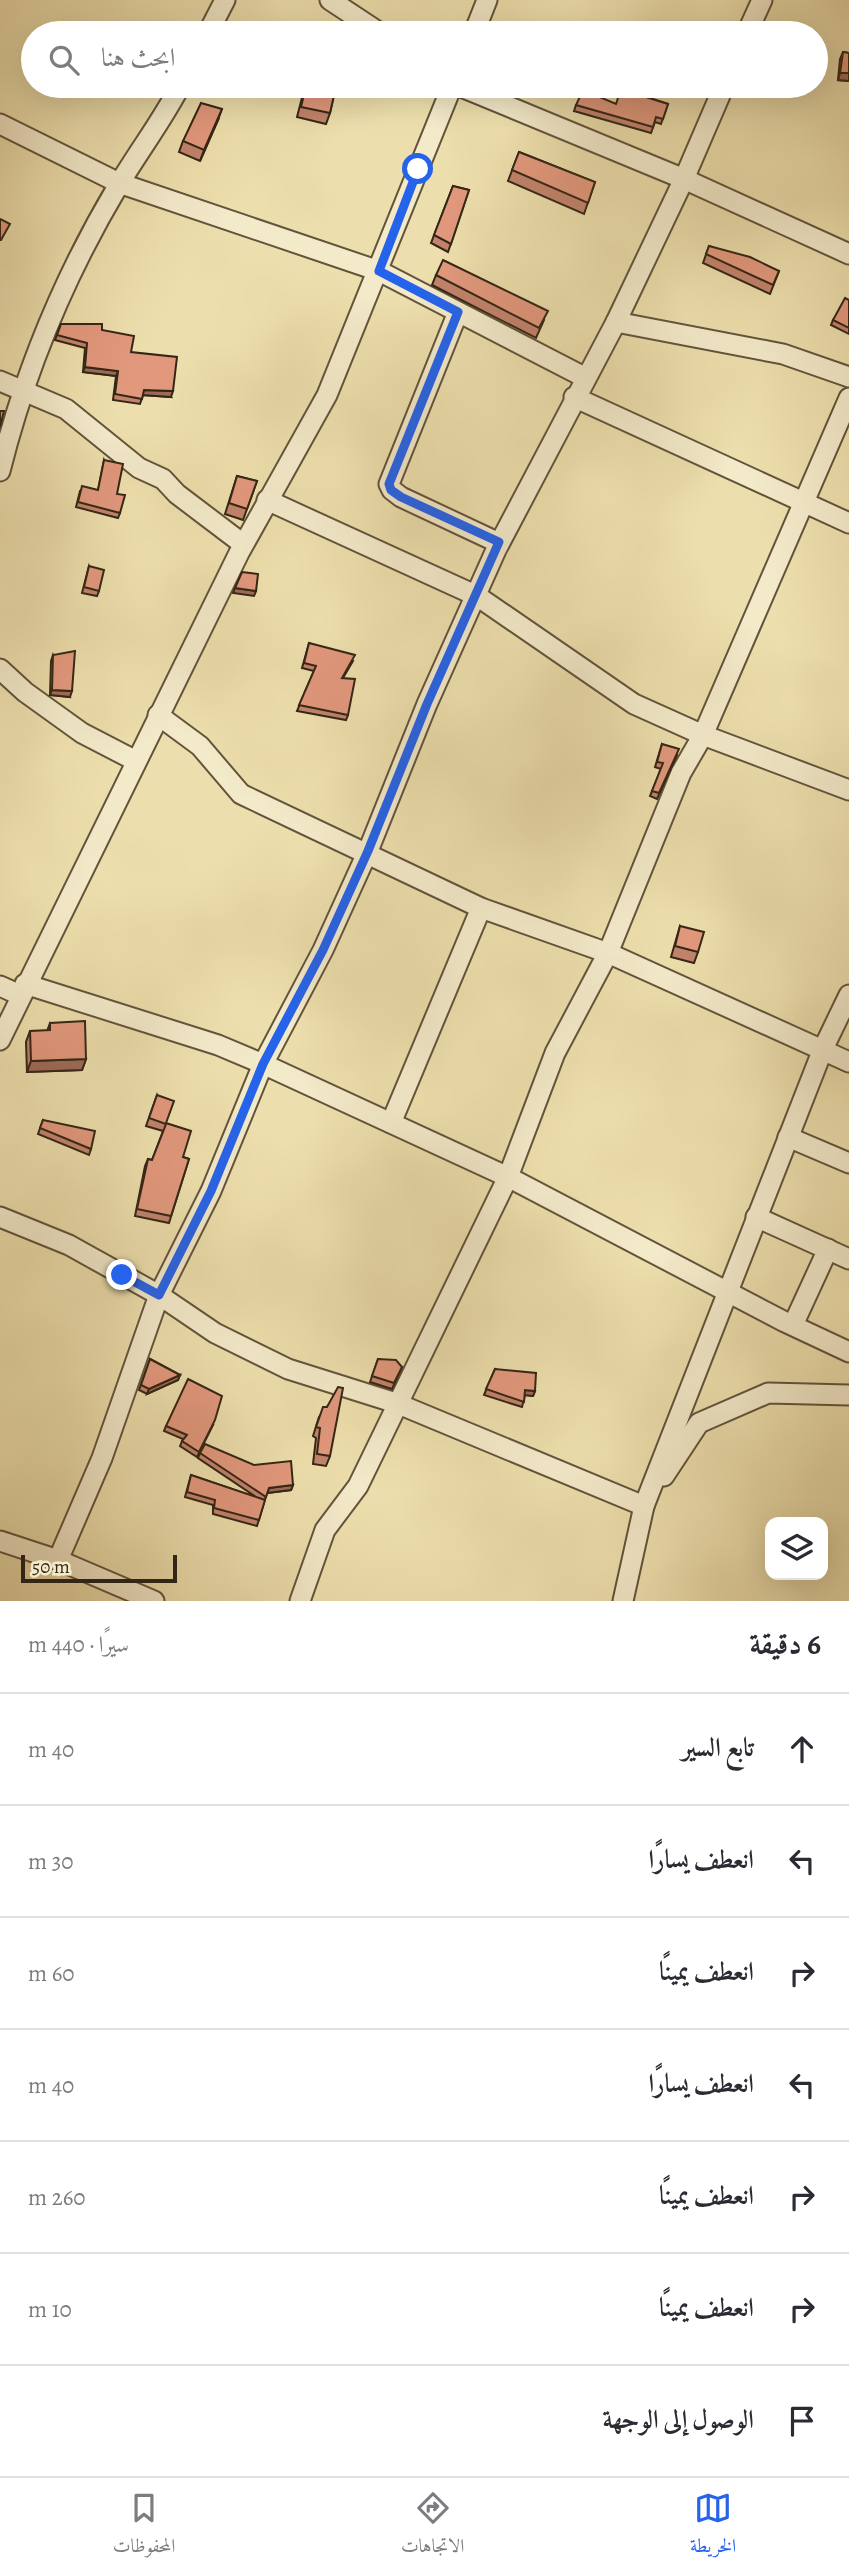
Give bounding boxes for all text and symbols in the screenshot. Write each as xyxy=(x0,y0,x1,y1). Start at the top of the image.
search box xyxy=(21,21,828,98)
text: ابحث هنا xyxy=(101,40,176,75)
icon: search xyxy=(45,41,83,79)
route start xyxy=(402,153,433,184)
route end xyxy=(106,1259,137,1290)
map controls xyxy=(765,1517,828,1580)
button: layers xyxy=(765,1517,828,1580)
scale bar xyxy=(21,1552,177,1584)
text: 50 m xyxy=(32,1554,70,1580)
text: 6 دقيقة xyxy=(749,1624,821,1664)
text: سيرًا · 440 m xyxy=(28,1629,129,1660)
text: تابع السير xyxy=(682,1730,754,1765)
icon: ahead xyxy=(783,1730,821,1768)
text: 40 m xyxy=(28,1734,74,1765)
text: انعطف يسارًا xyxy=(648,1842,754,1877)
icon: left xyxy=(783,1842,821,1880)
text: 30 m xyxy=(28,1846,74,1877)
text: انعطف يمينًا xyxy=(659,1954,754,1989)
icon: right xyxy=(783,1954,821,1992)
text: 60 m xyxy=(28,1958,75,1989)
text: انعطف يسارًا xyxy=(648,2066,754,2101)
icon: left xyxy=(783,2066,821,2104)
text: 40 m xyxy=(28,2070,74,2101)
text: انعطف يمينًا xyxy=(659,2178,754,2213)
icon: right xyxy=(783,2178,821,2216)
text: 260 m xyxy=(28,2182,86,2213)
text: انعطف يمينًا xyxy=(659,2290,754,2325)
icon: right xyxy=(783,2290,821,2328)
text: 10 m xyxy=(28,2294,72,2325)
text: الوصول إلى الوجهة xyxy=(602,2402,754,2437)
icon: arrive xyxy=(783,2402,821,2440)
tab: المحفوظات xyxy=(113,2489,175,2564)
tab: الاتجاهات xyxy=(401,2489,464,2564)
tab: الخريطة xyxy=(690,2489,736,2564)

